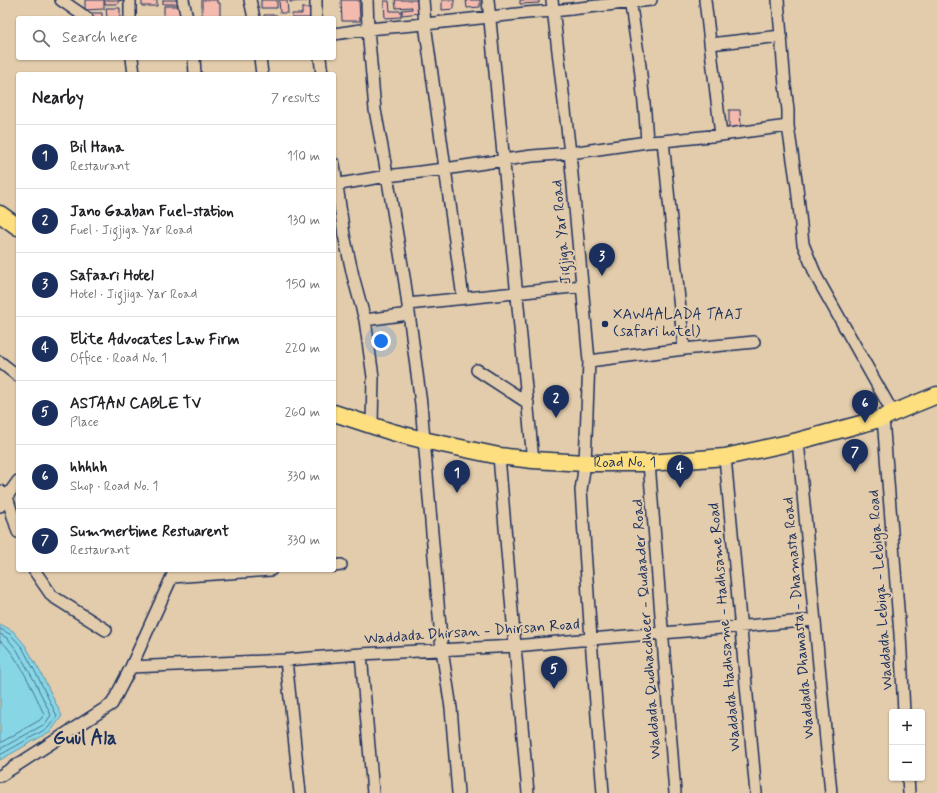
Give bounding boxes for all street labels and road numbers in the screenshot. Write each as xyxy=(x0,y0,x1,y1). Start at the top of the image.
street label: Jigjiga Yar Road xyxy=(547,179,578,285)
street label: Road No. 1 xyxy=(593,452,657,473)
street label: Waddada Lebiga - Lebiga Road xyxy=(864,489,899,691)
street label: Waddada Dhamasta - Dhamasta Road xyxy=(778,496,820,740)
street label: Waddada Qudhacdheer - Qudaader Road xyxy=(628,498,666,760)
street label: Waddada Hadhsame - Hadhsame Road xyxy=(704,502,746,752)
street label: Waddada Dhirsan - Dhirsan Road xyxy=(363,614,581,650)

